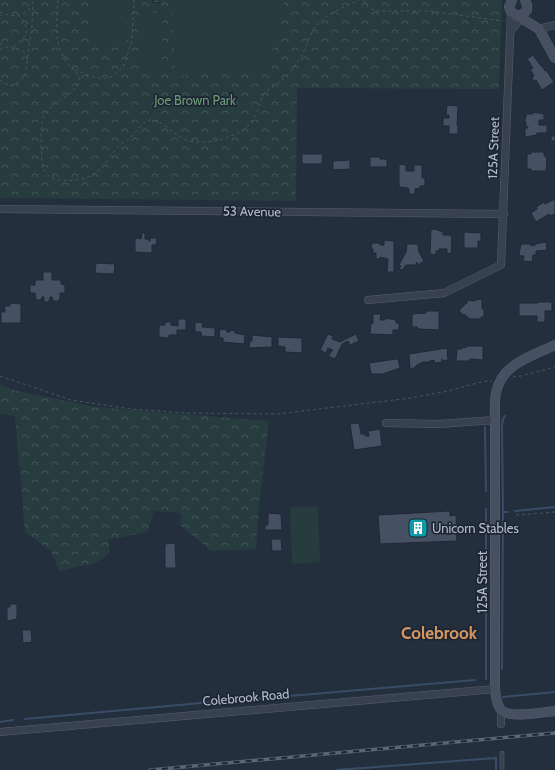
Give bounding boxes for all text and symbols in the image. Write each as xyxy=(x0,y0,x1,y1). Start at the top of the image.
park label: Joe Brown Park xyxy=(153,92,236,108)
street label: 125A Street xyxy=(484,116,502,179)
street label: 53 Avenue xyxy=(223,202,282,220)
building icon: Unicorn Stables xyxy=(407,517,429,539)
place label: Unicorn Stables xyxy=(432,520,519,536)
street label: 125A Street xyxy=(474,550,490,613)
district label: Colebrook xyxy=(401,623,478,643)
street label: Colebrook Road xyxy=(202,685,290,709)

